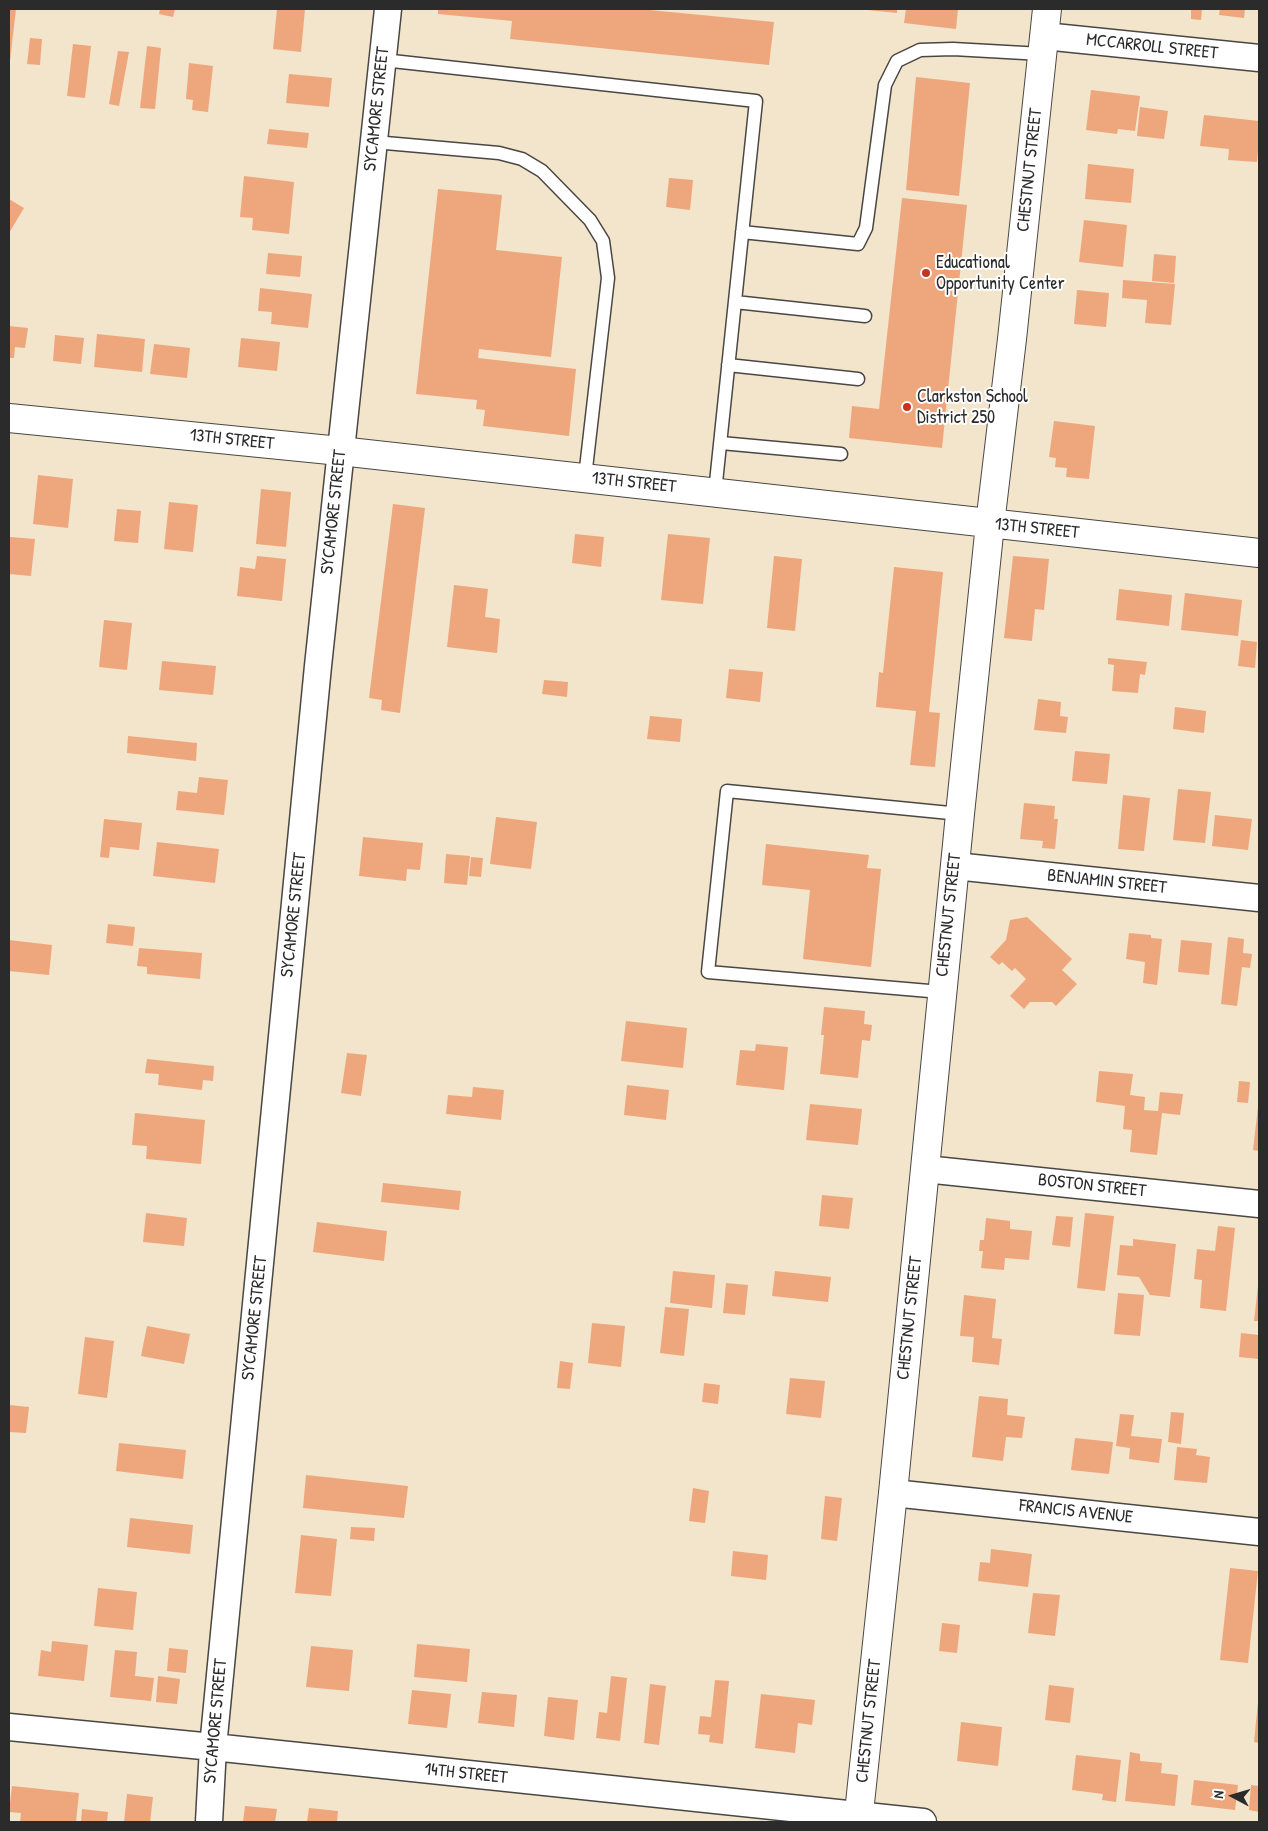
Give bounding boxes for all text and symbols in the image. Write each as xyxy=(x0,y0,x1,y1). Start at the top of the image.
street label: MCCARROLL STREET xyxy=(1085,29,1219,65)
street label: SYCAMORE STREET xyxy=(360,46,394,172)
street label: CHESTNUT STREET xyxy=(1013,107,1047,233)
place label: Educational Opportunity Center xyxy=(936,252,1065,294)
marker: Educational Opportunity Center xyxy=(920,267,932,279)
place label: Clarkston School District 250 xyxy=(917,386,1028,428)
marker: Clarkston School District 250 xyxy=(901,401,913,413)
street label: 13TH STREET xyxy=(189,425,275,455)
street label: SYCAMORE STREET xyxy=(317,449,351,575)
street label: 13TH STREET xyxy=(591,468,677,498)
street label: 13TH STREET xyxy=(994,514,1080,544)
street label: SYCAMORE STREET xyxy=(277,852,311,978)
street label: CHESTNUT STREET xyxy=(932,852,966,978)
street label: BENJAMIN STREET xyxy=(1046,865,1168,899)
street label: BOSTON STREET xyxy=(1037,1170,1147,1202)
street label: SYCAMORE STREET xyxy=(238,1255,272,1381)
street label: CHESTNUT STREET xyxy=(893,1255,927,1381)
street label: FRANCIS AVENUE xyxy=(1018,1495,1134,1529)
street label: SYCAMORE STREET xyxy=(200,1658,232,1784)
street label: CHESTNUT STREET xyxy=(852,1658,886,1784)
street label: 14TH STREET xyxy=(423,1759,509,1789)
north arrow xyxy=(1208,1771,1258,1821)
text: N xyxy=(1208,1790,1227,1799)

